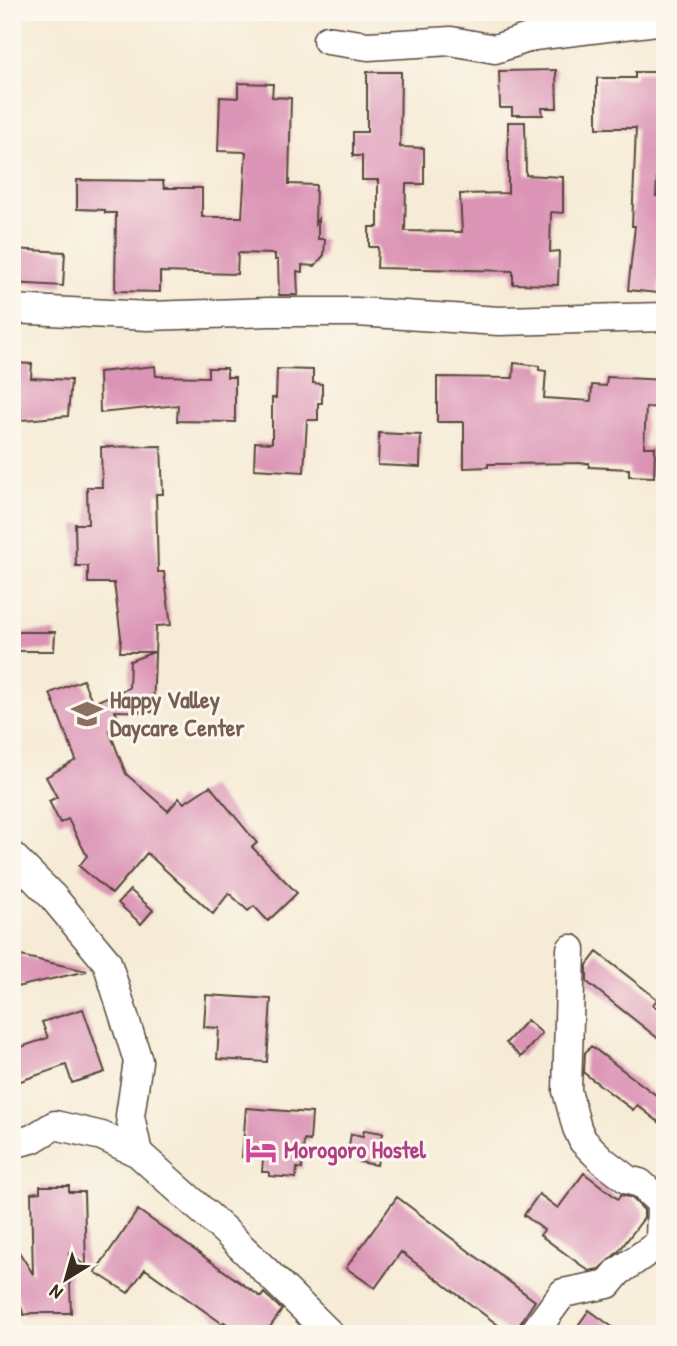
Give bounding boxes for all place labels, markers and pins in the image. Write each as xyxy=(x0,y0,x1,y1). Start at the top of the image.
place label: Happy Valley Daycare Center xyxy=(110,683,245,744)
school or university icon: Happy Valley Daycare Center xyxy=(70,697,104,731)
hotel icon: Morogoro Hostel xyxy=(244,1133,278,1167)
place label: Morogoro Hostel xyxy=(284,1133,427,1166)

